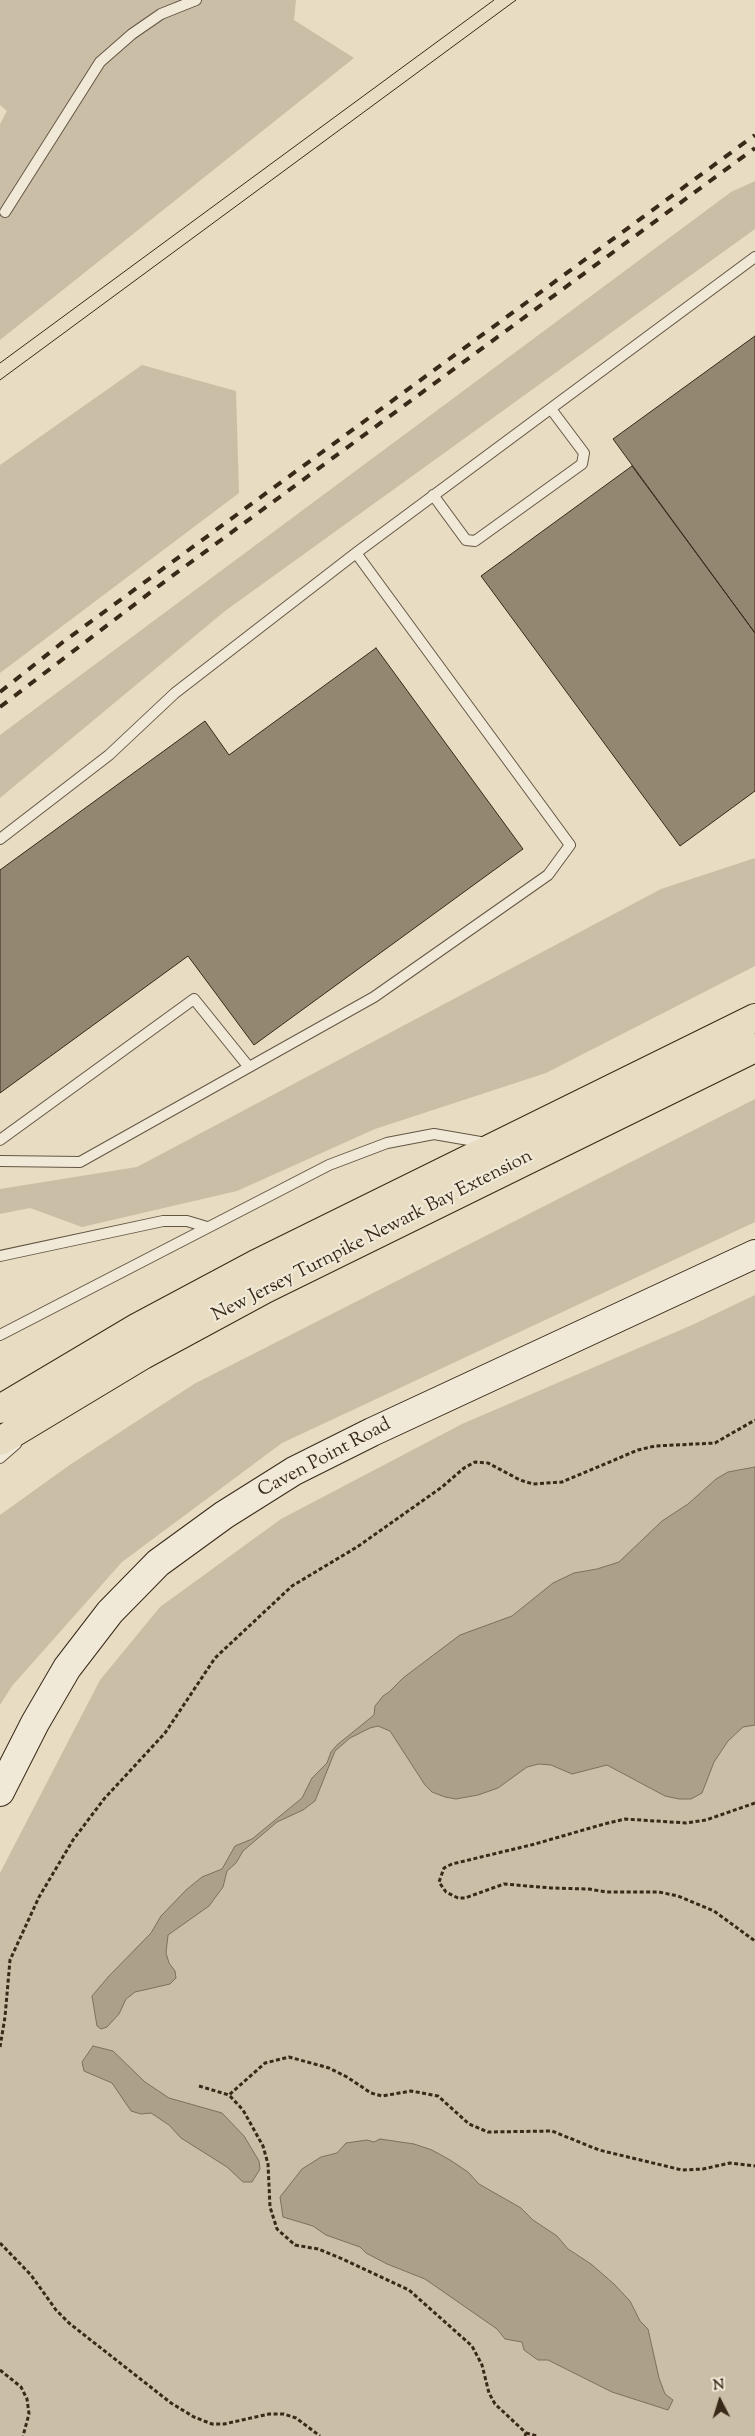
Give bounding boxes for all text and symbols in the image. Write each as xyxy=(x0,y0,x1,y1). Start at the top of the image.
street label: New Jersey Turnpike Newark Bay Extension xyxy=(209,1146,537,1328)
street label: Caven Point Road xyxy=(255,1414,395,1504)
north arrow xyxy=(695,2376,745,2426)
text: N xyxy=(712,2376,725,2397)

